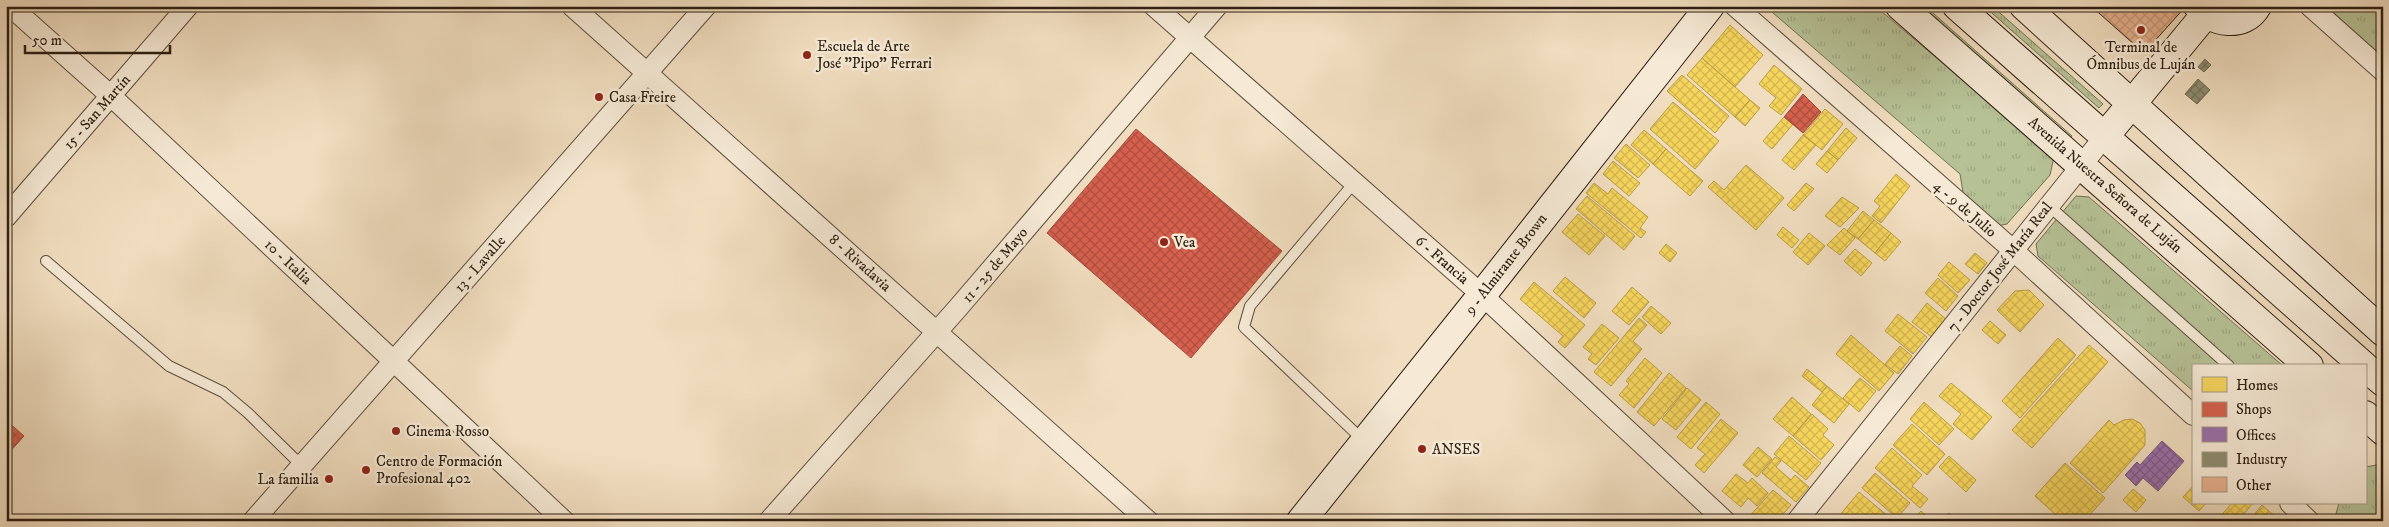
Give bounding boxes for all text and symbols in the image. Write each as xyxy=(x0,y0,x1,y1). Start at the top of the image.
scale bar xyxy=(25,22,170,54)
marker: Terminal de Ómnibus de Luján xyxy=(2135,24,2147,36)
text: 50 m xyxy=(32,31,62,50)
place label: Escuela de Arte José "Pipo" Ferrari xyxy=(815,37,932,73)
place label: Terminal de Ómnibus de Luján xyxy=(2087,38,2196,74)
marker: Escuela de Arte José "Pipo" Ferrari xyxy=(801,49,813,61)
street label: 15 - San Martín xyxy=(59,71,135,153)
place label: Casa Freire xyxy=(609,88,676,107)
marker: Casa Freire xyxy=(593,91,605,103)
street label: Avenida Nuestra Señora de Luján xyxy=(2024,113,2186,257)
street label: 4 - 9 de Julio xyxy=(1930,176,2000,242)
street label: 7 - Doctor José María Real xyxy=(1943,198,2057,336)
street label: 9 - Almirante Brown xyxy=(1460,210,1551,319)
street label: 11 - 25 de Mayo xyxy=(958,223,1032,307)
street label: 8 - Rivadavia xyxy=(825,230,896,296)
street label: 6 - Francia xyxy=(1411,231,1473,289)
street label: 13 - Lavalle xyxy=(450,232,510,296)
place label: Vea xyxy=(1173,233,1196,252)
street label: 10 - Italia xyxy=(260,235,316,289)
marker: Vea xyxy=(1158,236,1170,248)
legend xyxy=(2192,364,2366,504)
text: Homes xyxy=(2236,376,2278,395)
text: Shops xyxy=(2236,400,2272,419)
place label: Cinema Rosso xyxy=(406,422,489,441)
marker: Cinema Rosso xyxy=(390,425,402,437)
text: Offices xyxy=(2236,426,2276,445)
place label: ANSES xyxy=(1432,440,1480,459)
marker: ANSES xyxy=(1416,443,1428,455)
text: Industry xyxy=(2236,450,2288,469)
place label: Centro de Formación Profesional 402 xyxy=(376,452,503,488)
marker: Centro de Formación Profesional 402 xyxy=(360,464,372,476)
place label: La familia xyxy=(258,470,320,489)
marker: La familia xyxy=(323,473,335,485)
text: Other xyxy=(2236,476,2271,495)

